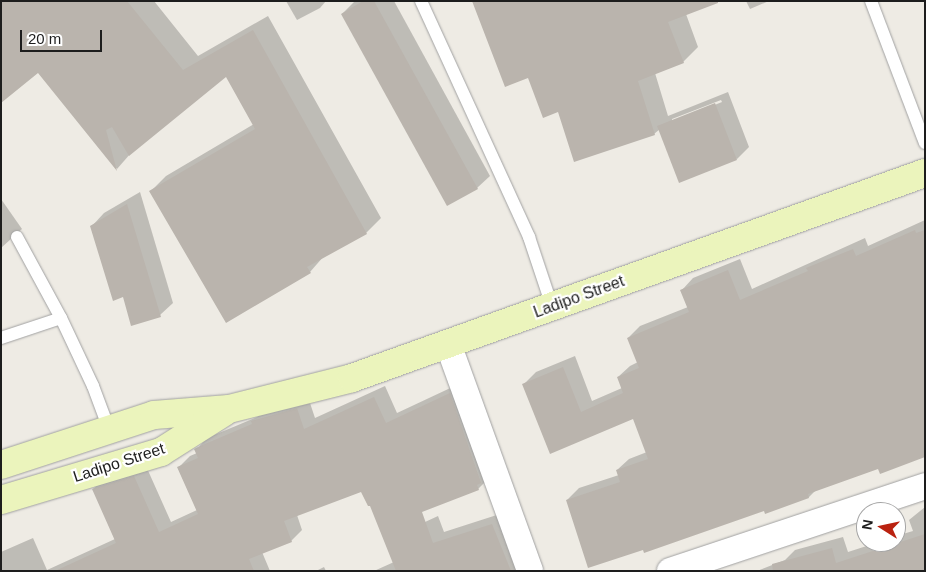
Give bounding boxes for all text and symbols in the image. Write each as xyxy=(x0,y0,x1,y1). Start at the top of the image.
scale bar xyxy=(22,20,105,52)
text: 20 m xyxy=(28,30,61,47)
street label: Ladipo Street xyxy=(531,272,627,322)
street label: Ladipo Street xyxy=(71,439,167,487)
north arrow xyxy=(856,502,906,552)
text: N xyxy=(858,518,876,531)

